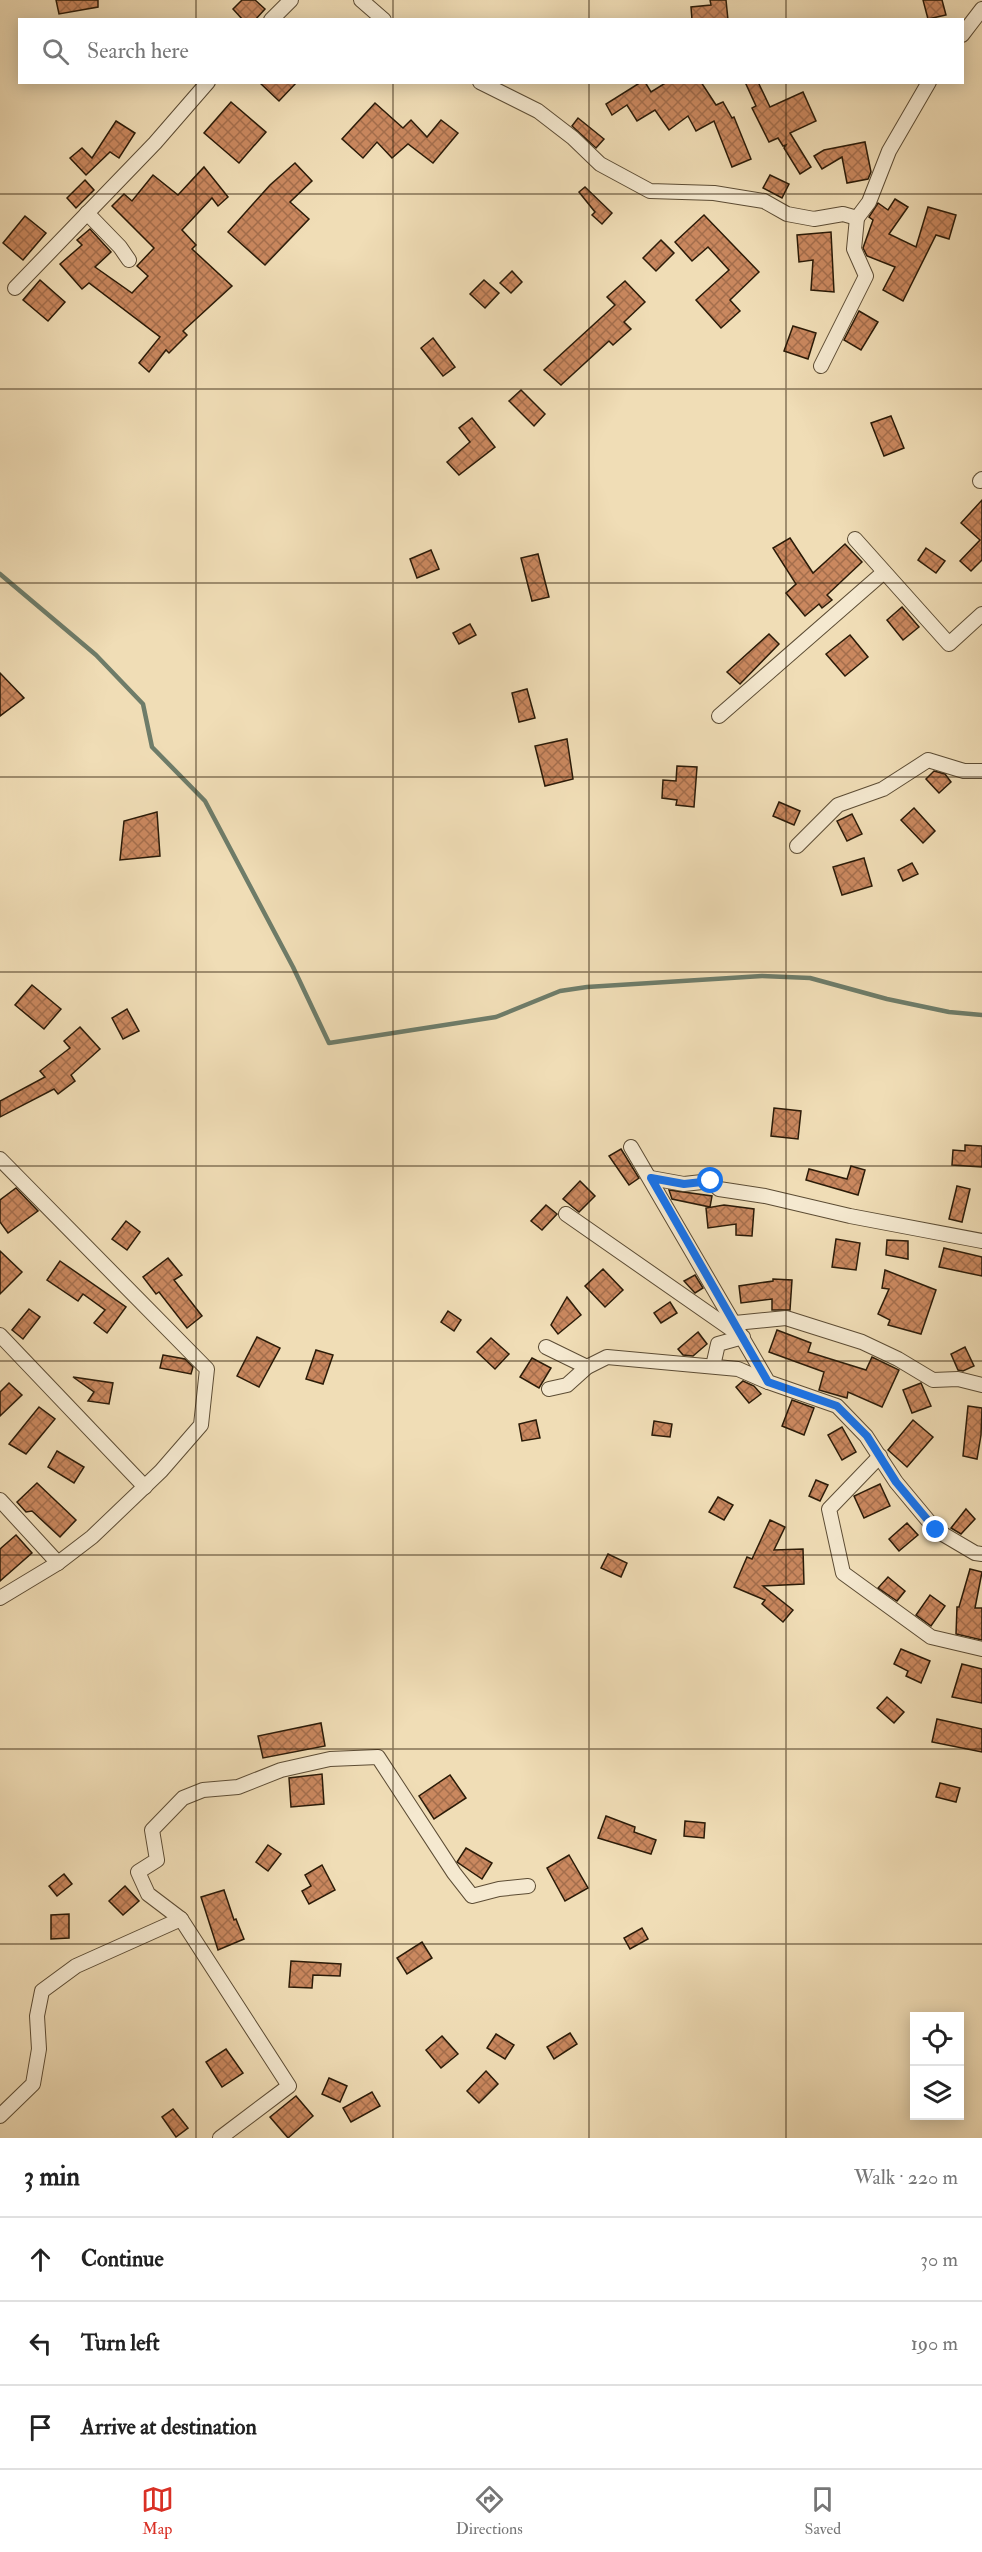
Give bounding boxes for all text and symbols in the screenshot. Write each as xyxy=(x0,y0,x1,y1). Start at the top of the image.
search box xyxy=(18,18,964,84)
icon: search xyxy=(39,35,72,68)
text: Search here xyxy=(87,37,189,65)
route start xyxy=(697,1167,723,1193)
route end xyxy=(922,1516,948,1542)
map controls xyxy=(910,2012,964,2120)
button: locate xyxy=(910,2012,964,2066)
button: layers xyxy=(910,2066,964,2120)
text: 3 min xyxy=(24,2161,80,2193)
text: Walk · 220 m xyxy=(854,2165,958,2190)
icon: ahead xyxy=(24,2243,57,2276)
text: Continue xyxy=(81,2245,164,2273)
text: 30 m xyxy=(920,2247,958,2272)
icon: left xyxy=(24,2327,57,2360)
text: Turn left xyxy=(81,2329,160,2357)
text: 190 m xyxy=(911,2331,958,2356)
icon: arrive xyxy=(24,2411,57,2444)
text: Arrive at destination xyxy=(81,2413,257,2441)
tab: Map xyxy=(141,2483,174,2539)
tab: Directions xyxy=(456,2483,523,2539)
tab: Saved xyxy=(805,2483,841,2539)

